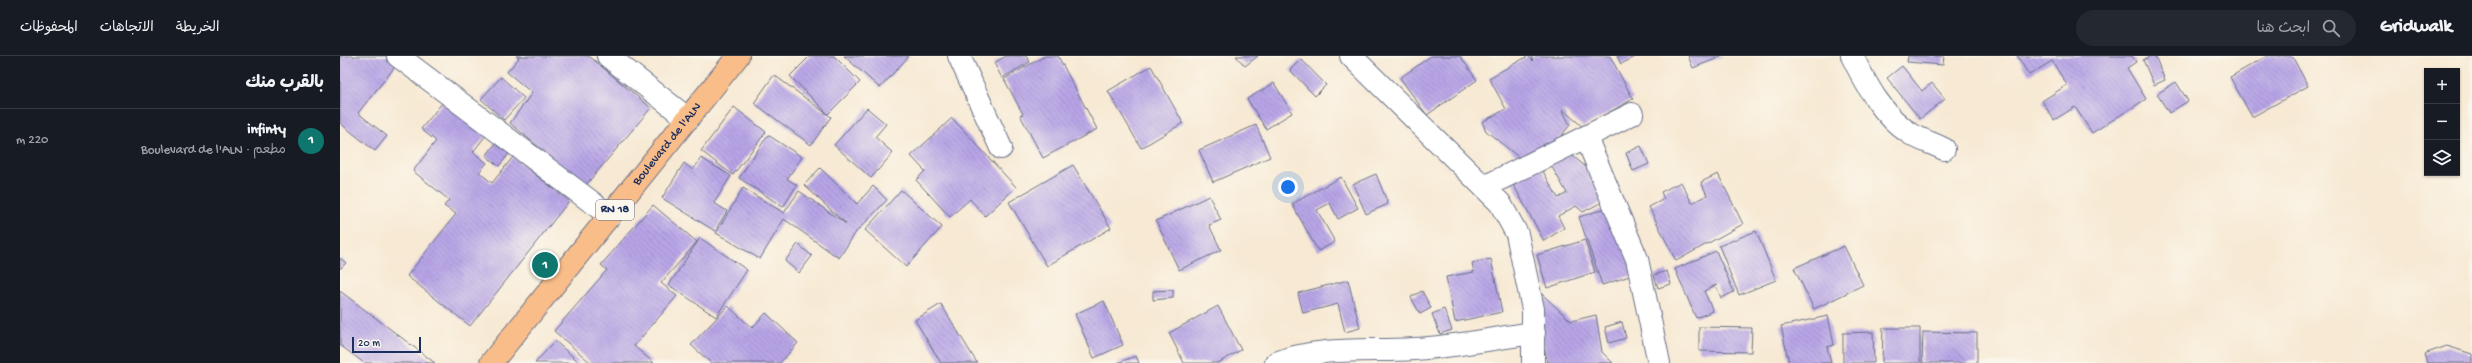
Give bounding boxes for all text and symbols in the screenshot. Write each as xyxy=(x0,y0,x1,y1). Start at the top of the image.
search box xyxy=(2076,10,2356,46)
text: Gridwalk xyxy=(2380,16,2452,39)
icon: search xyxy=(2320,17,2342,39)
text: المحفوظات xyxy=(20,20,78,37)
text: الاتجاهات xyxy=(100,20,154,37)
text: الخريطة xyxy=(176,20,219,37)
text: ابحث هنا xyxy=(2256,20,2310,38)
map controls xyxy=(2424,68,2460,176)
button: + xyxy=(2424,68,2460,104)
text: بالقرب منك xyxy=(245,74,324,94)
street label: Boulevard de l'ALN xyxy=(629,100,705,189)
button: − xyxy=(2424,104,2460,140)
text: infinty xyxy=(247,121,286,139)
text: 220 m xyxy=(16,133,48,148)
text: 1 xyxy=(308,133,314,148)
button: layers xyxy=(2424,140,2460,176)
text: مطعم · Boulevard de l'ALN xyxy=(141,143,286,158)
your location xyxy=(1278,177,1298,197)
road number: RN 18 xyxy=(596,200,634,220)
pin: 1 xyxy=(532,250,558,280)
scale bar xyxy=(352,335,421,354)
text: 20 m xyxy=(358,338,380,350)

